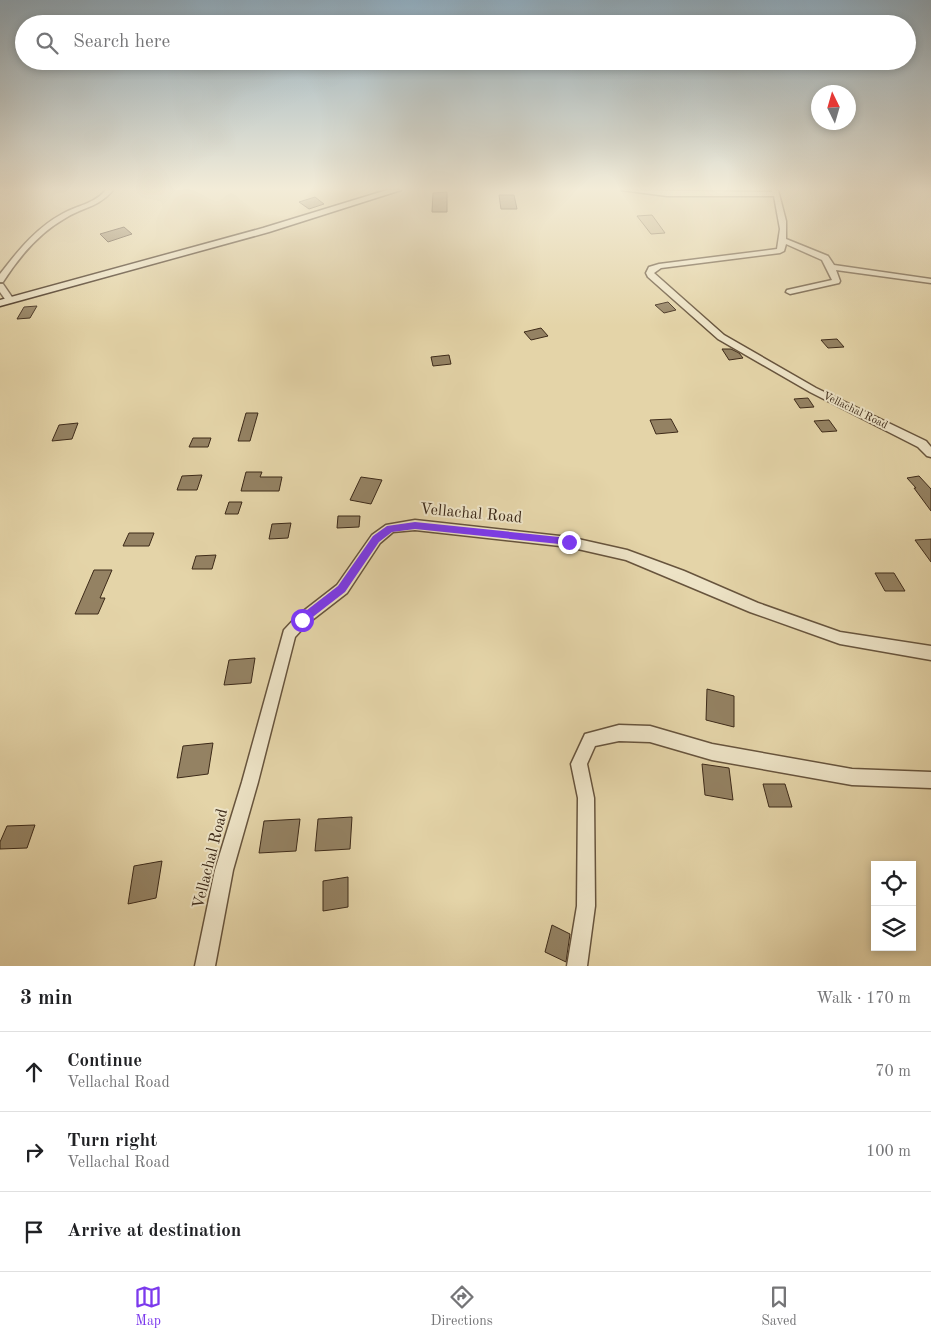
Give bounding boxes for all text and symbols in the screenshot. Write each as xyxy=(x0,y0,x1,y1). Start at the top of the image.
search box xyxy=(15,15,916,70)
icon: search xyxy=(33,29,61,57)
text: Search here xyxy=(73,33,170,52)
north arrow xyxy=(811,85,856,130)
street label: Vellachal Road xyxy=(821,391,889,432)
street label: Vellachal Road xyxy=(419,502,523,526)
route end xyxy=(558,531,581,554)
route start xyxy=(291,609,314,632)
street label: Vellachal Road xyxy=(191,807,231,911)
map controls xyxy=(871,861,916,951)
button: locate xyxy=(871,861,916,906)
button: layers xyxy=(871,906,916,951)
text: 3 min xyxy=(20,988,73,1009)
text: Walk · 170 m xyxy=(816,991,911,1007)
text: Continue xyxy=(67,1052,142,1071)
icon: ahead xyxy=(20,1058,48,1086)
text: 70 m xyxy=(875,1064,911,1080)
text: Vellachal Road xyxy=(67,1075,170,1091)
text: Turn right xyxy=(67,1132,157,1151)
icon: right xyxy=(20,1138,48,1166)
text: 100 m xyxy=(866,1144,911,1160)
text: Vellachal Road xyxy=(67,1155,170,1171)
icon: arrive xyxy=(20,1218,48,1246)
text: Arrive at destination xyxy=(67,1222,241,1241)
tab: Map xyxy=(134,1283,162,1330)
tab: Directions xyxy=(431,1283,493,1330)
tab: Saved xyxy=(761,1283,797,1330)

